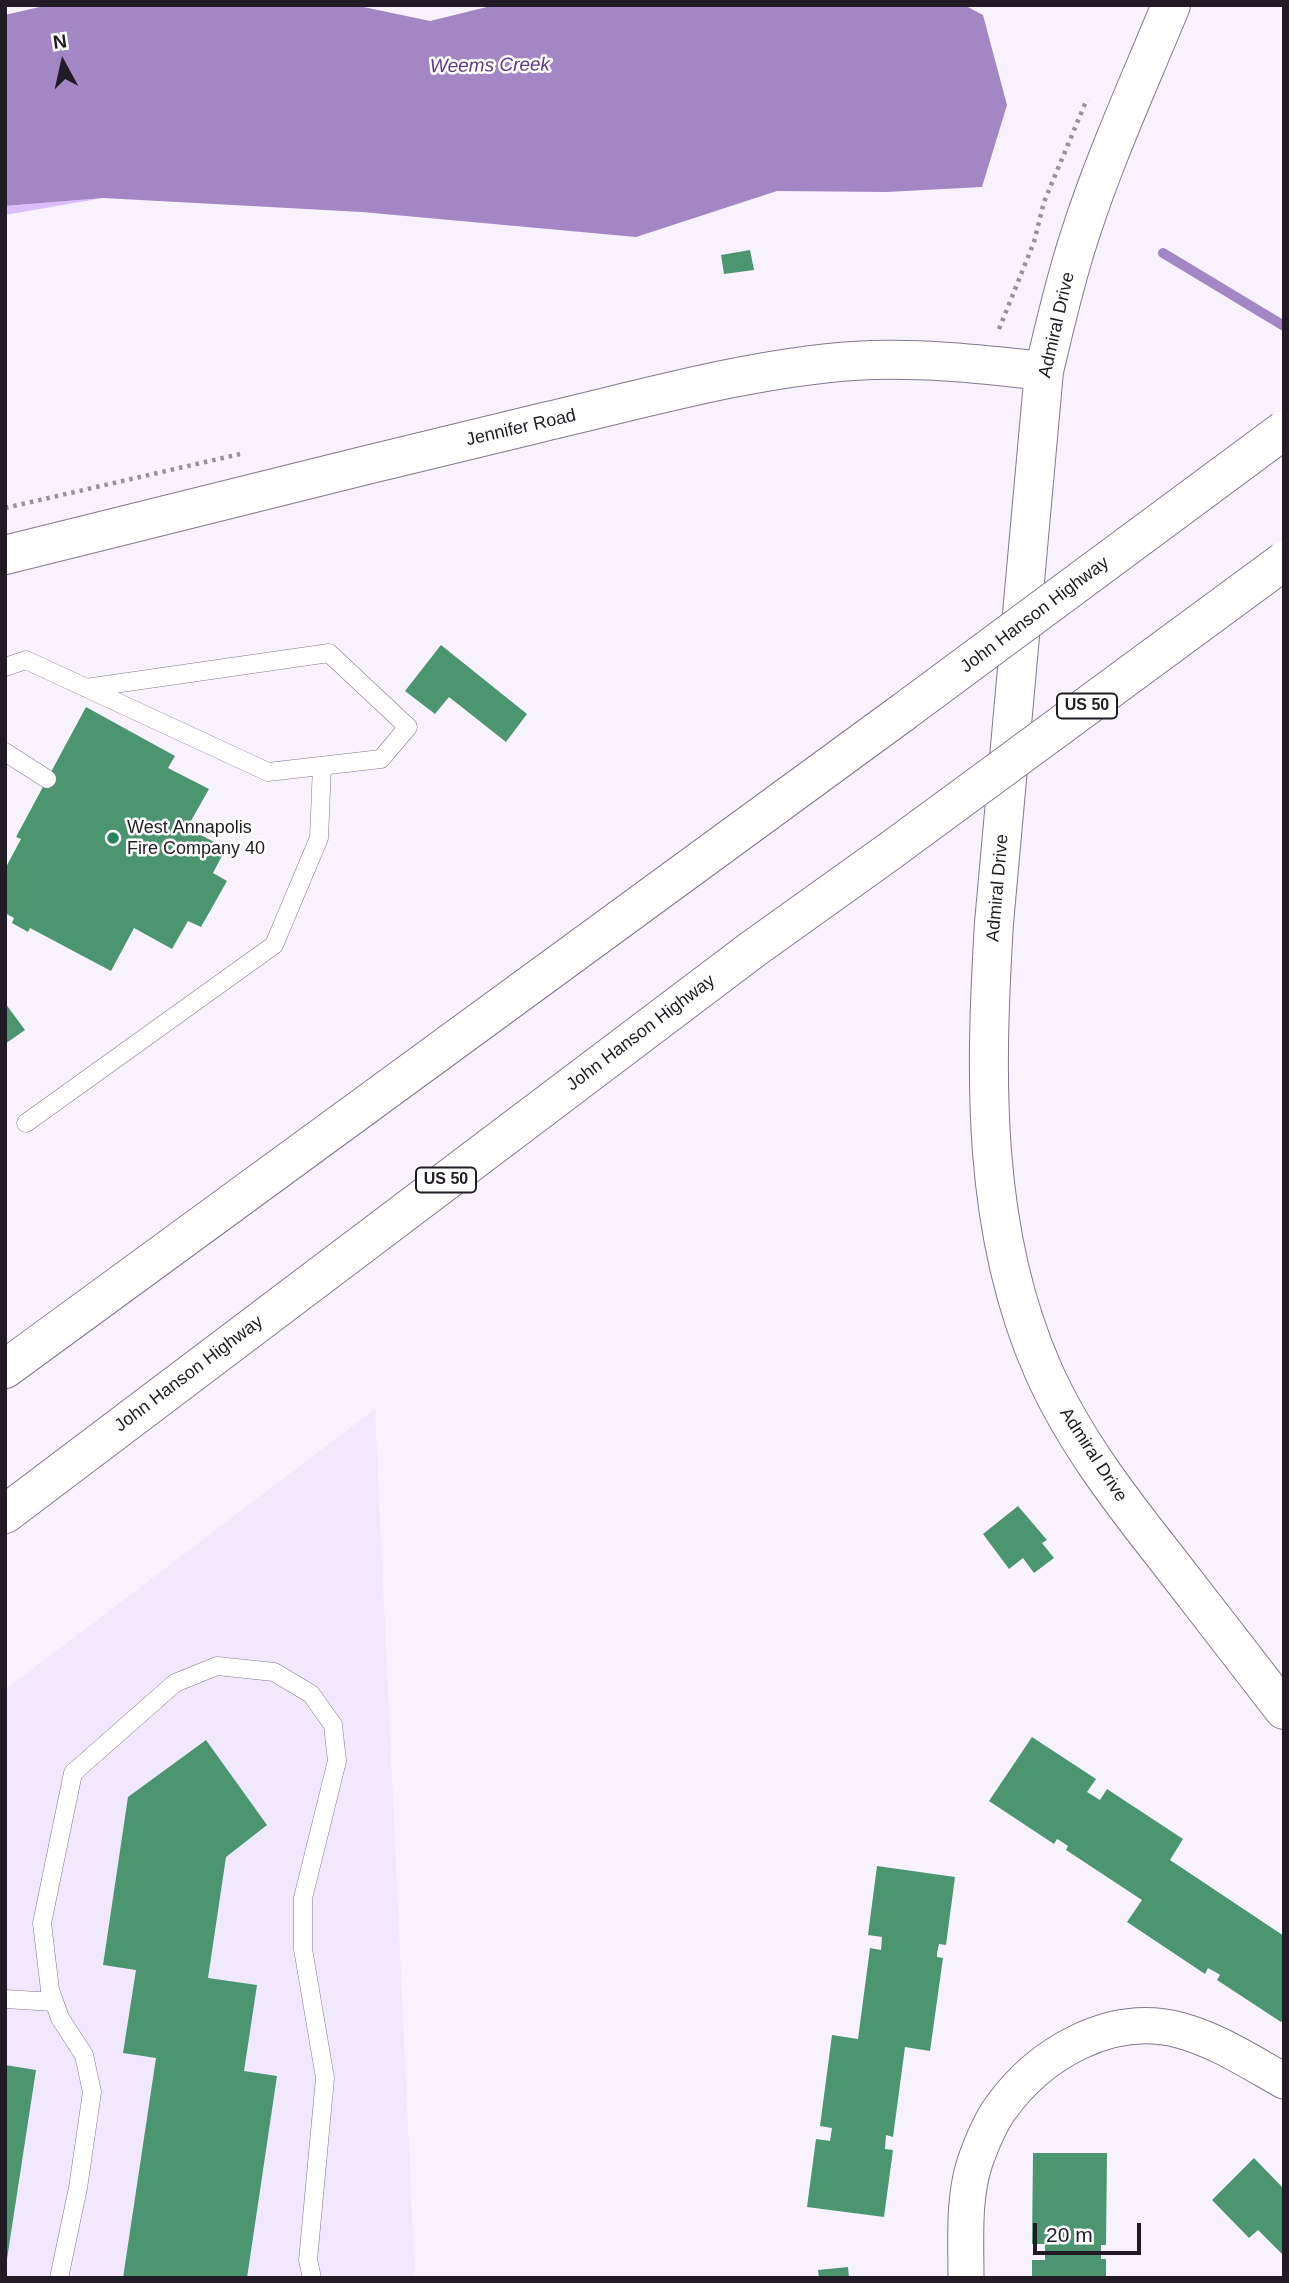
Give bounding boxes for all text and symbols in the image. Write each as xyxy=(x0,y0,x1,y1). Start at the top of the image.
north arrow xyxy=(28,28,98,98)
text: N xyxy=(52,30,68,53)
water label: Weems Creek xyxy=(430,54,550,78)
street label: Admiral Drive xyxy=(1034,270,1080,380)
street label: Jennifer Road xyxy=(464,405,578,451)
street label: John Hanson Highway xyxy=(957,552,1113,678)
road number: US 50 xyxy=(1057,694,1117,719)
place label: West Annapolis Fire Company 40 xyxy=(127,817,265,860)
marker: West Annapolis Fire Company 40 xyxy=(105,830,121,846)
street label: Admiral Drive xyxy=(983,833,1013,943)
street label: John Hanson Highway xyxy=(563,970,719,1096)
road number: US 50 xyxy=(416,1168,476,1192)
street label: John Hanson Highway xyxy=(111,1311,267,1437)
street label: Admiral Drive xyxy=(1055,1404,1131,1506)
scale bar xyxy=(1037,2210,1146,2254)
text: 20 m xyxy=(1046,2223,1093,2246)

